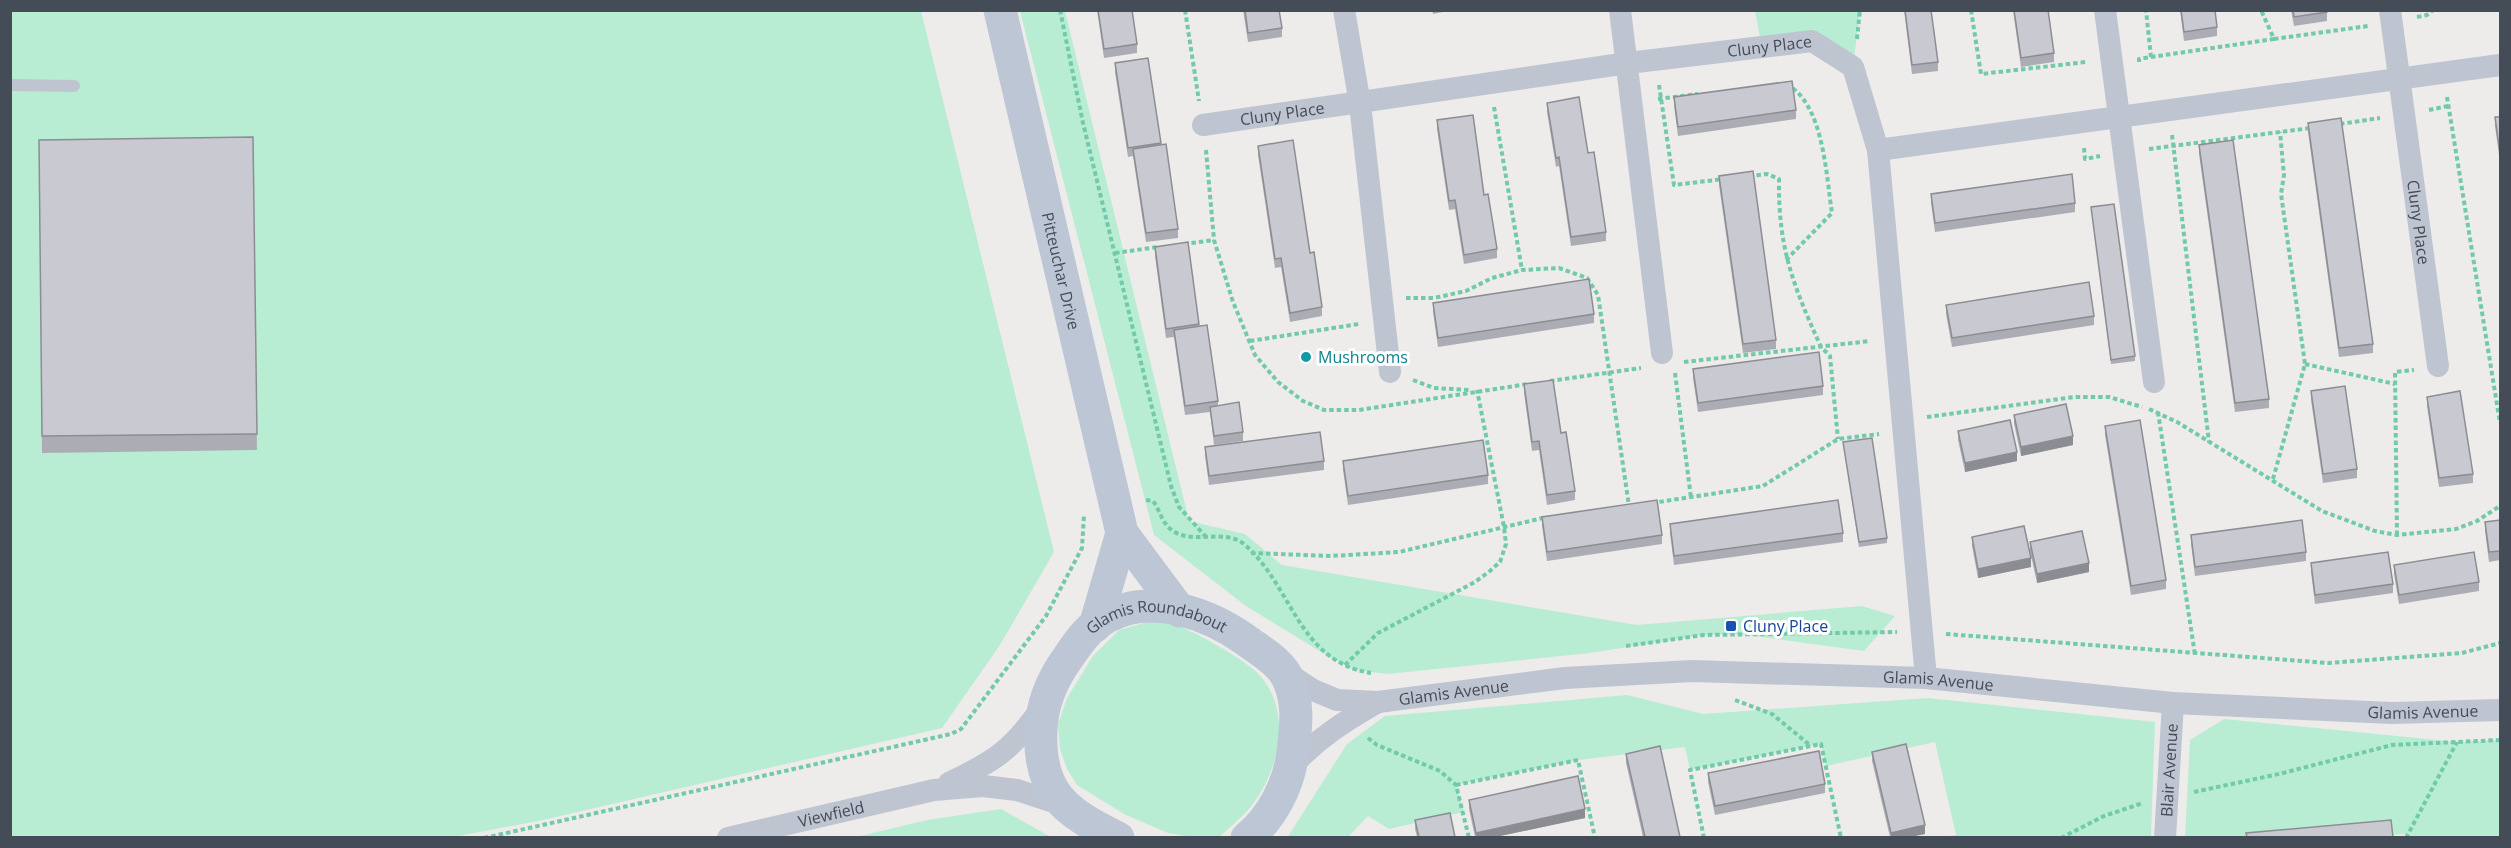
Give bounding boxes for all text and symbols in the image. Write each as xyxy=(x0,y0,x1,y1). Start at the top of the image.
street label: Cluny Place xyxy=(1726,30,1813,62)
street label: Cluny Place xyxy=(1238,96,1326,130)
street label: Cluny Place xyxy=(2402,178,2435,266)
street label: Pitteuchar Drive xyxy=(1037,210,1085,332)
place label: Mushrooms xyxy=(1318,346,1408,368)
marker: Mushrooms xyxy=(1299,350,1313,364)
text: Glamis Roundabout xyxy=(1081,595,1232,639)
place label: Cluny Place xyxy=(1743,615,1828,637)
marker: Cluny Place xyxy=(1724,619,1738,633)
street label: Glamis Roundabout xyxy=(1083,623,1231,647)
street label: Glamis Avenue xyxy=(1883,666,1995,696)
street label: Glamis Avenue xyxy=(1397,674,1510,710)
street label: Glamis Avenue xyxy=(2367,700,2479,724)
street label: Blair Avenue xyxy=(2155,723,2183,818)
street label: Viewfield xyxy=(796,796,866,832)

